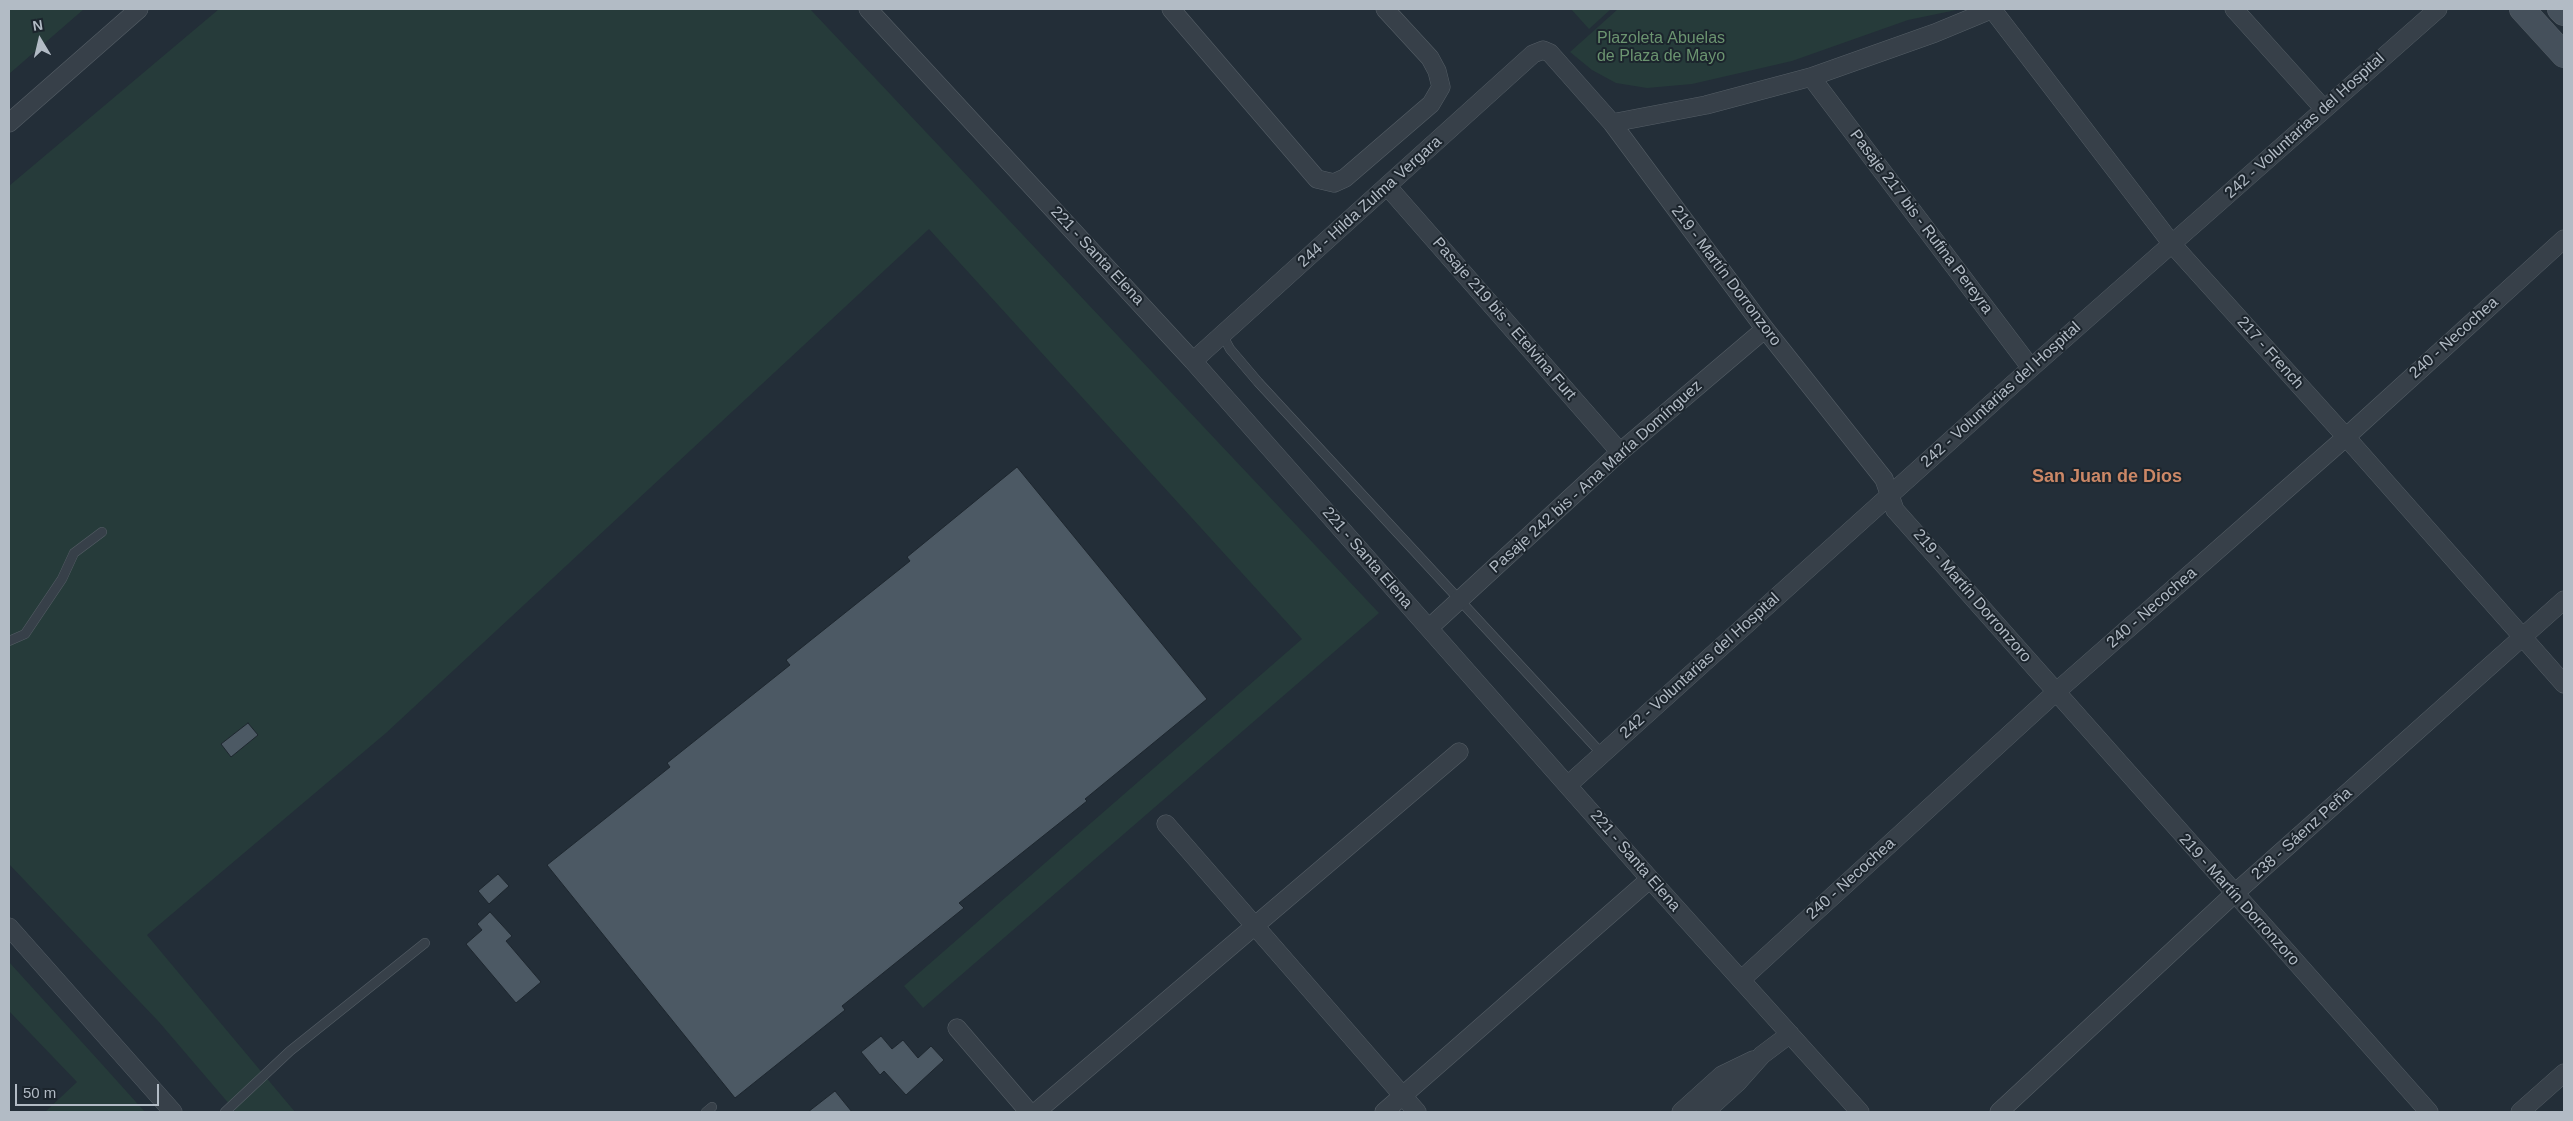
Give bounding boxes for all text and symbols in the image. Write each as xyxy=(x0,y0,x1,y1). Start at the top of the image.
north arrow xyxy=(15,15,65,65)
text: N xyxy=(31,16,44,34)
park label: Plazoleta Abuelas de Plaza de Mayo xyxy=(1597,29,1725,67)
street label: 242 - Voluntarias del Hospital xyxy=(2221,49,2389,203)
street label: Pasaje 217 bis - Rufina Pereyra xyxy=(1845,126,1997,318)
street label: 244 - Hilda Zulma Vergara xyxy=(1294,132,1446,272)
street label: 219 - Martín Dorronzoro xyxy=(1667,202,1785,350)
street label: 221 - Santa Elena xyxy=(1046,203,1148,309)
street label: Pasaje 219 bis - Etelvina Furt xyxy=(1428,234,1580,404)
street label: 240 - Necochea xyxy=(2406,293,2502,383)
street label: 217 - French xyxy=(2233,313,2307,393)
street label: 242 - Voluntarias del Hospital xyxy=(1917,318,2085,472)
street label: Pasaje 242 bis - Ana María Domínguez xyxy=(1486,376,1706,578)
district label: San Juan de Dios xyxy=(2032,466,2182,488)
street label: 221 - Santa Elena xyxy=(1318,503,1416,613)
street label: 219 - Martín Dorronzoro xyxy=(1909,525,2035,667)
street label: 240 - Necochea xyxy=(2103,564,2201,652)
street label: 242 - Voluntarias del Hospital xyxy=(1616,589,1784,743)
street label: 238 - Sáenz Peña xyxy=(2248,784,2356,884)
street label: 221 - Santa Elena xyxy=(1586,806,1684,916)
street label: 219 - Martín Dorronzoro xyxy=(2175,830,2303,970)
street label: 240 - Necochea xyxy=(1803,834,1899,924)
scale bar xyxy=(18,1074,161,1106)
text: 50 m xyxy=(23,1084,56,1101)

